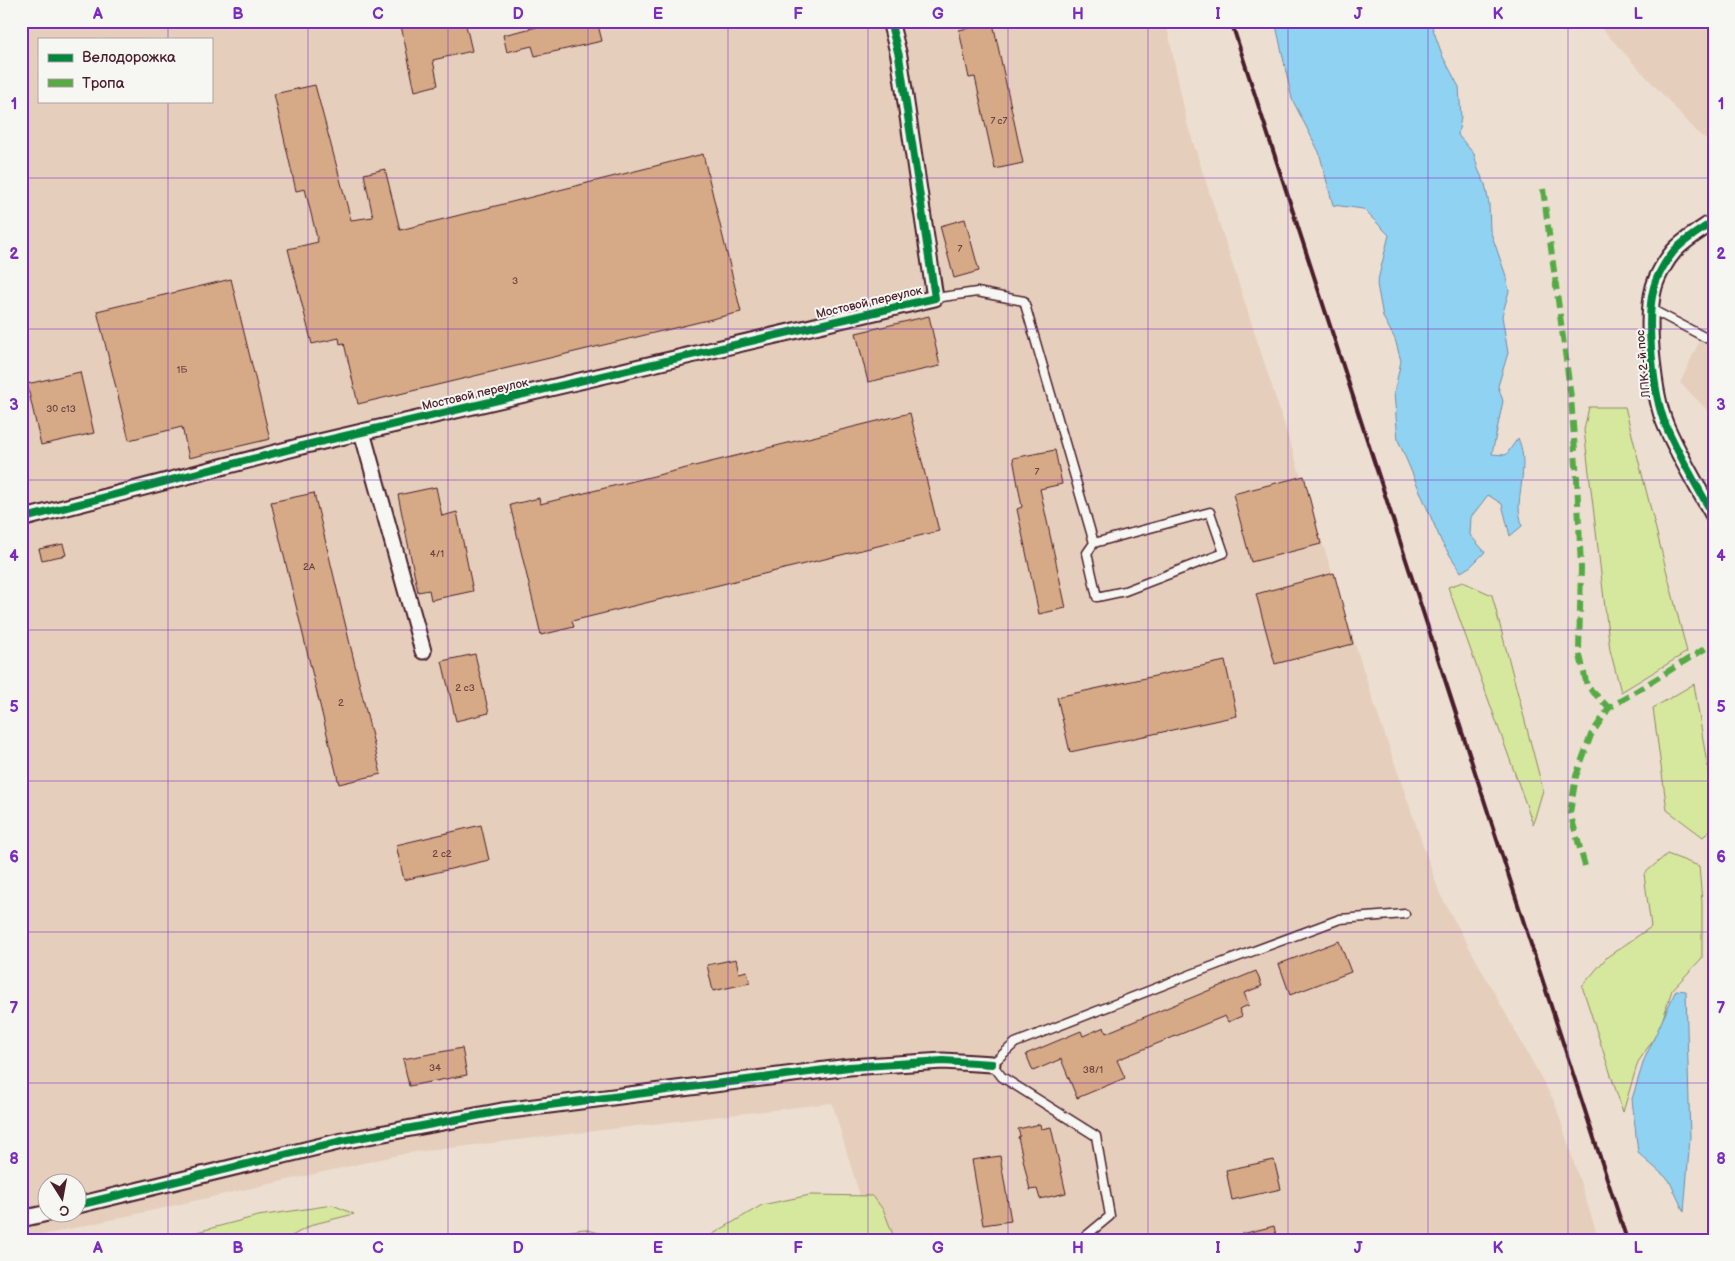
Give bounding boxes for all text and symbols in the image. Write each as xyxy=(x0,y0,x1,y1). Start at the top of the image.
text: A xyxy=(92,5,103,24)
text: B xyxy=(232,5,244,24)
text: C xyxy=(372,5,384,24)
text: D xyxy=(512,5,524,24)
text: E xyxy=(653,5,663,24)
text: F xyxy=(793,5,803,24)
text: G xyxy=(932,5,944,24)
text: H xyxy=(1072,5,1084,24)
text: I xyxy=(1215,5,1221,24)
text: J xyxy=(1354,5,1363,24)
text: K xyxy=(1493,5,1504,24)
text: L xyxy=(1633,5,1643,24)
legend xyxy=(38,38,212,102)
text: Велодорожка xyxy=(82,48,176,67)
text: Тропа xyxy=(82,74,125,93)
text: 1 xyxy=(11,95,17,114)
text: 1 xyxy=(1718,95,1724,114)
house number: 7 с7 xyxy=(991,115,1007,127)
house number: 7 xyxy=(958,243,963,255)
text: 2 xyxy=(9,245,19,264)
text: 2 xyxy=(1716,245,1726,264)
house number: 3 xyxy=(512,275,518,287)
street label: Мостовой переулок xyxy=(815,283,924,322)
street label: ЛПК 2-й пос xyxy=(1633,329,1654,400)
house number: 1Б xyxy=(177,364,187,376)
street label: Мостовой переулок xyxy=(421,375,530,414)
text: 3 xyxy=(9,396,19,415)
text: 3 xyxy=(1716,396,1726,415)
house number: 30 с13 xyxy=(46,403,76,415)
house number: 7 xyxy=(1035,466,1040,478)
text: 4 xyxy=(9,547,19,566)
text: 4 xyxy=(1716,547,1726,566)
house number: 4/1 xyxy=(430,548,444,560)
house number: 2А xyxy=(303,561,316,573)
house number: 2 с3 xyxy=(455,682,475,694)
house number: 2 xyxy=(338,697,344,709)
text: 5 xyxy=(9,698,19,717)
text: 5 xyxy=(1716,698,1726,717)
text: 6 xyxy=(9,848,19,867)
house number: 2 с2 xyxy=(432,848,452,860)
text: 6 xyxy=(1716,848,1726,867)
text: 7 xyxy=(10,999,19,1018)
text: 7 xyxy=(1717,999,1726,1018)
house number: 34 xyxy=(429,1062,441,1074)
house number: 38/1 xyxy=(1083,1064,1103,1076)
text: 8 xyxy=(9,1150,19,1169)
text: 8 xyxy=(1716,1150,1726,1169)
north arrow xyxy=(38,1174,88,1224)
text: С xyxy=(58,1201,71,1220)
text: A xyxy=(92,1239,103,1258)
text: B xyxy=(232,1239,244,1258)
text: C xyxy=(372,1239,384,1258)
text: D xyxy=(512,1239,524,1258)
text: E xyxy=(653,1239,663,1258)
text: F xyxy=(793,1239,803,1258)
text: G xyxy=(932,1239,944,1258)
text: H xyxy=(1072,1239,1084,1258)
text: I xyxy=(1215,1239,1221,1258)
text: J xyxy=(1354,1239,1363,1258)
text: K xyxy=(1493,1239,1504,1258)
text: L xyxy=(1633,1239,1643,1258)

